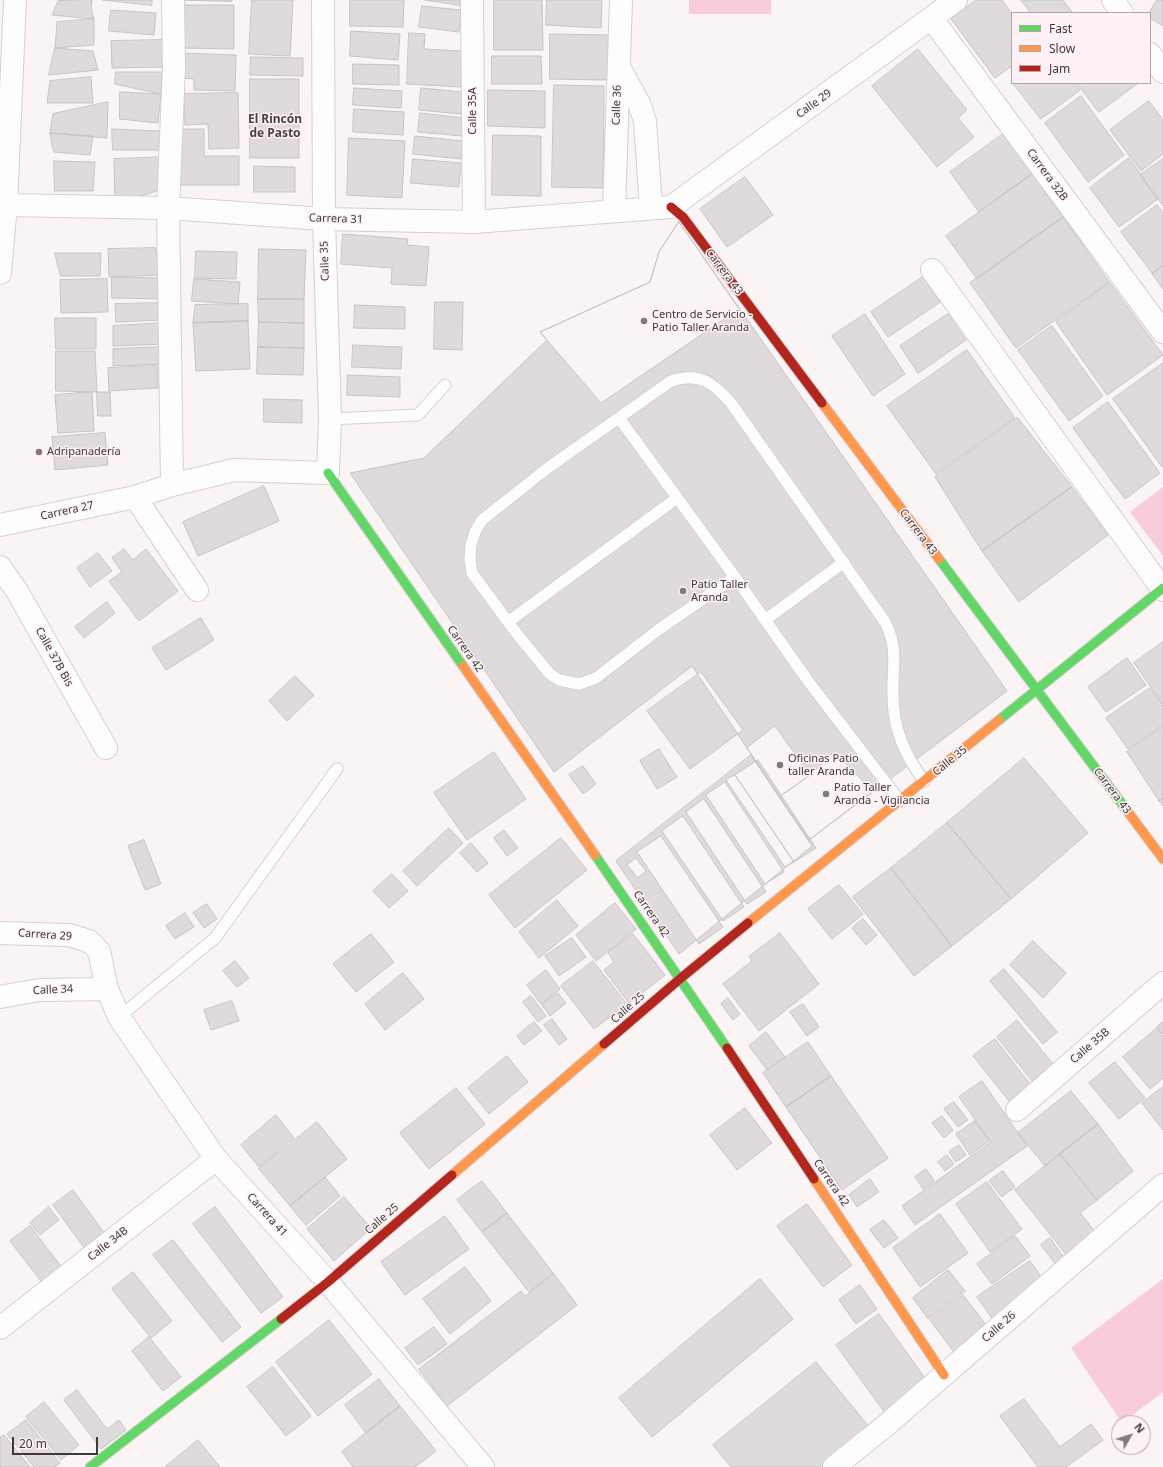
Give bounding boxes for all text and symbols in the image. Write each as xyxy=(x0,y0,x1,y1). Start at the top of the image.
legend xyxy=(1011,12,1151,84)
text: Fast xyxy=(1049,20,1072,37)
text: Slow xyxy=(1049,40,1075,57)
text: Jam xyxy=(1049,60,1070,77)
street label: Calle 36 xyxy=(610,85,624,125)
street label: Calle 35A xyxy=(466,87,480,135)
street label: Calle 29 xyxy=(794,87,834,121)
district label: El Rincón de Pasto xyxy=(248,113,302,141)
street label: Carrera 32B xyxy=(1024,146,1070,204)
street label: Carrera 31 xyxy=(309,211,363,227)
street label: Calle 35 xyxy=(318,241,332,281)
street label: Carrera 43 xyxy=(702,246,746,298)
place label: Centro de Servicio - Patio Taller Aranda xyxy=(652,308,752,334)
marker: Centro de Servicio - Patio Taller Aranda xyxy=(639,316,649,326)
place label: Adripanadería xyxy=(47,445,121,459)
marker: Adripanadería xyxy=(34,447,44,457)
street label: Carrera 27 xyxy=(39,499,95,523)
street label: Carrera 43 xyxy=(896,506,940,558)
place label: Patio Taller Aranda xyxy=(691,578,748,604)
marker: Patio Taller Aranda xyxy=(678,586,688,596)
street label: Carrera 42 xyxy=(444,623,486,675)
street label: Calle 37B Bis xyxy=(32,625,76,689)
street label: Calle 35 xyxy=(930,743,970,779)
place label: Oficinas Patio taller Aranda xyxy=(788,752,859,778)
marker: Oficinas Patio taller Aranda xyxy=(775,760,785,770)
street label: Carrera 43 xyxy=(1090,765,1134,817)
place label: Patio Taller Aranda - Vigilancia xyxy=(834,781,930,807)
marker: Patio Taller Aranda - Vigilancia xyxy=(821,789,831,799)
street label: Carrera 42 xyxy=(630,888,672,940)
street label: Carrera 29 xyxy=(18,927,72,943)
street label: Calle 34 xyxy=(32,982,74,998)
street label: Calle 25 xyxy=(608,990,648,1026)
street label: Calle 35B xyxy=(1068,1025,1112,1067)
street label: Carrera 42 xyxy=(810,1157,852,1209)
street label: Carrera 41 xyxy=(244,1190,290,1240)
street label: Calle 25 xyxy=(362,1201,402,1237)
street label: Calle 34B xyxy=(85,1224,131,1264)
street label: Calle 26 xyxy=(979,1309,1019,1345)
north arrow xyxy=(1111,1415,1151,1455)
text: N xyxy=(1131,1420,1149,1436)
scale bar xyxy=(14,1429,100,1455)
text: 20 m xyxy=(19,1435,47,1452)

